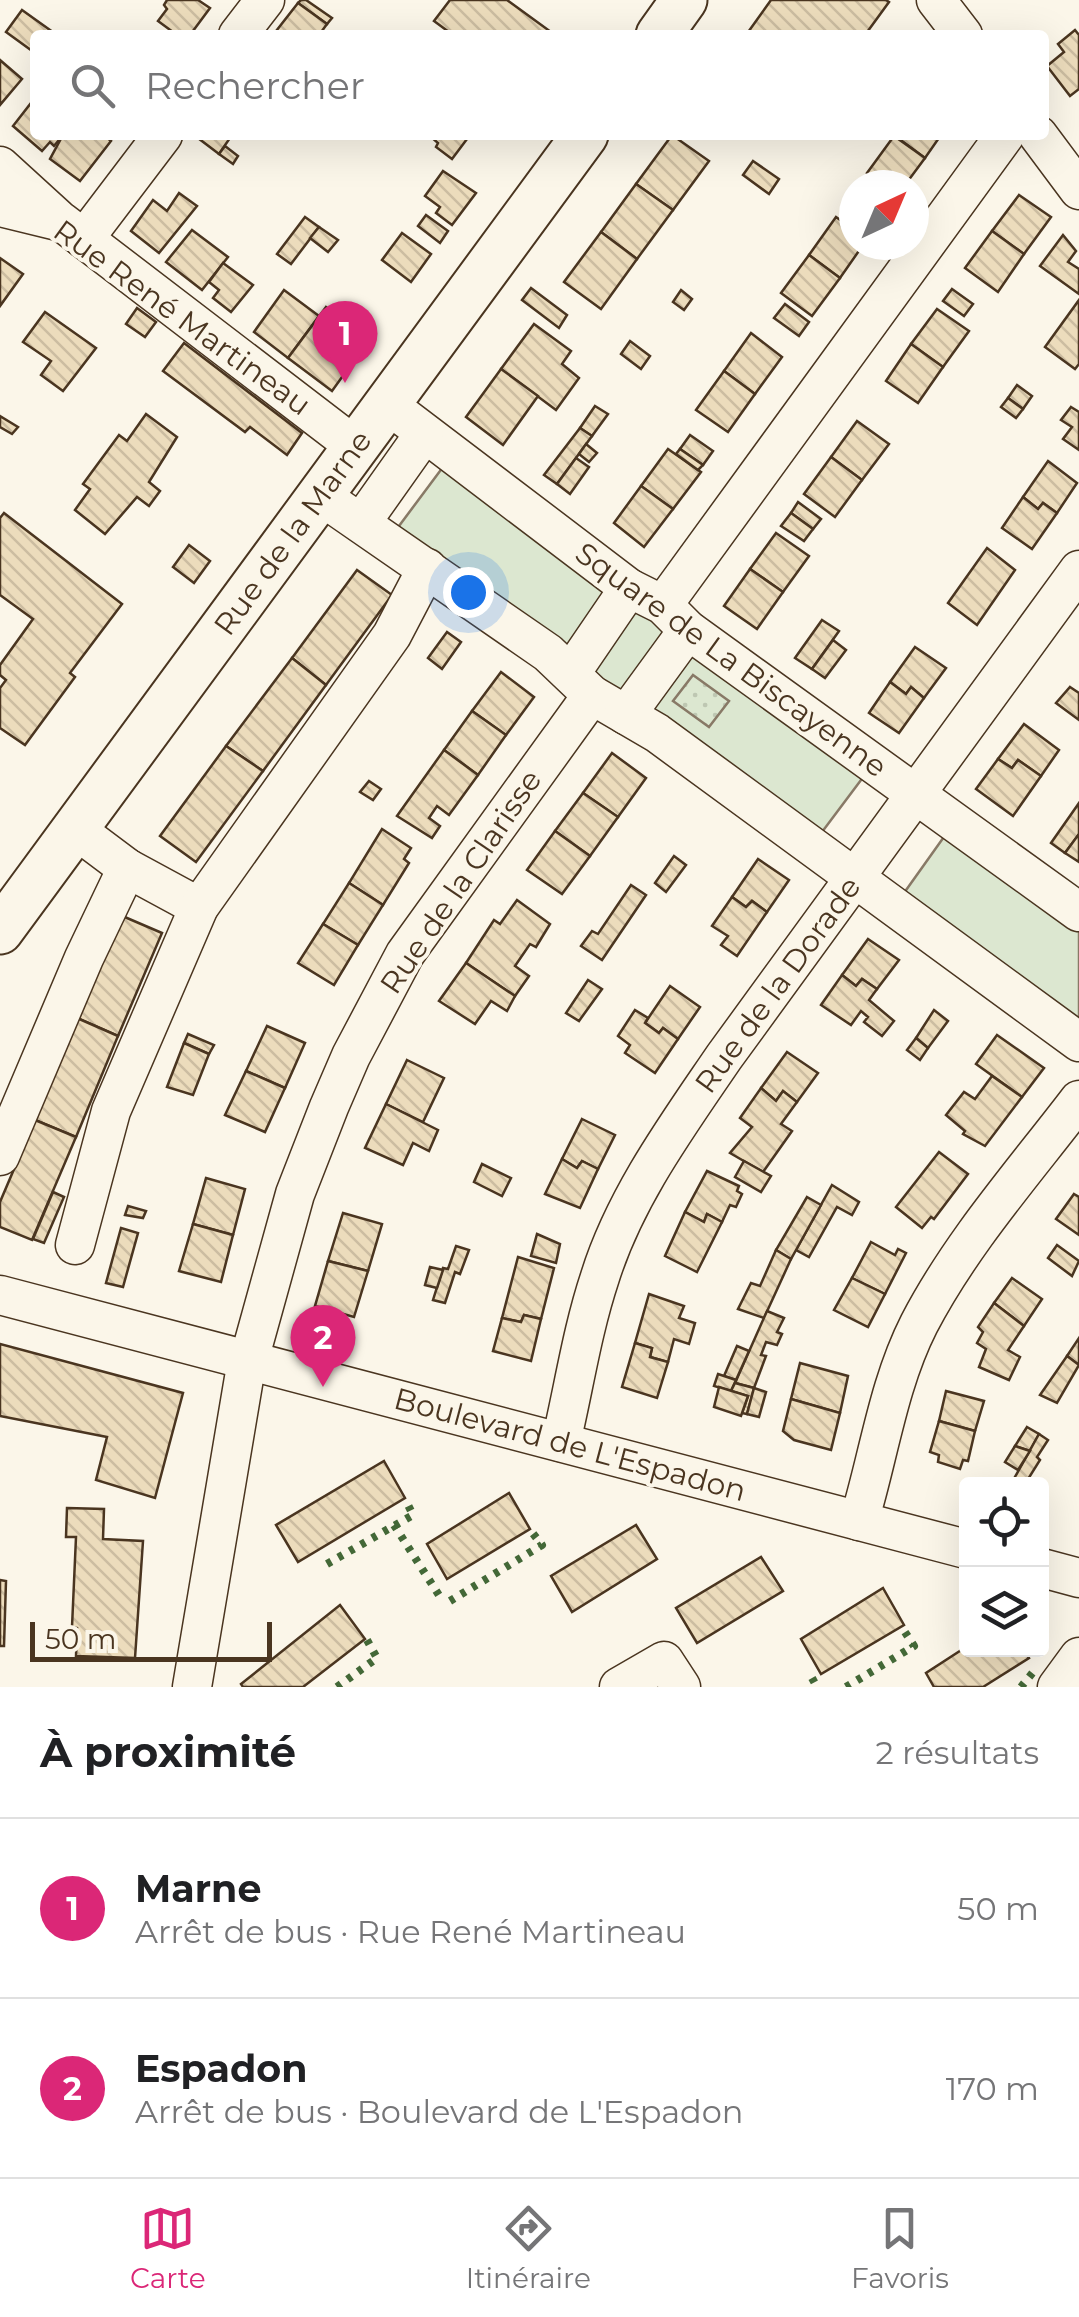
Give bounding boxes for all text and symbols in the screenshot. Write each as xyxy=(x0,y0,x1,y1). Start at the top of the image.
search box xyxy=(30,30,1049,140)
icon: search xyxy=(65,58,120,113)
text: Rechercher xyxy=(145,62,365,109)
north arrow xyxy=(839,170,929,260)
street label: Rue René Martineau xyxy=(47,212,318,423)
pin: 1 xyxy=(312,300,378,383)
street label: Rue de la Marne xyxy=(206,423,379,642)
street label: Square de La Biscayenne xyxy=(568,534,894,785)
your location xyxy=(443,567,494,618)
street label: Rue de la Clarisse xyxy=(372,763,549,1001)
street label: Rue de la Dorade xyxy=(687,869,868,1100)
pin: 2 xyxy=(290,1304,356,1387)
street label: Boulevard de L'Espadon xyxy=(390,1380,750,1509)
map controls xyxy=(959,1477,1049,1657)
button: locate xyxy=(959,1477,1049,1567)
button: layers xyxy=(959,1567,1049,1657)
scale bar xyxy=(30,1617,272,1662)
text: 50 m xyxy=(45,1622,116,1656)
text: À proximité xyxy=(40,1726,296,1778)
text: 2 résultats xyxy=(875,1733,1039,1772)
text: Marne xyxy=(135,1865,261,1912)
text: 1 xyxy=(66,1889,79,1928)
text: 50 m xyxy=(957,1889,1039,1928)
text: Arrêt de bus · Rue René Martineau xyxy=(135,1912,686,1951)
text: Espadon xyxy=(135,2045,307,2092)
text: 2 xyxy=(63,2069,82,2108)
text: 170 m xyxy=(946,2069,1039,2108)
text: Arrêt de bus · Boulevard de L'Espadon xyxy=(135,2092,744,2131)
tab: Carte xyxy=(130,2201,206,2295)
tab: Itinéraire xyxy=(466,2201,591,2295)
tab: Favoris xyxy=(851,2201,949,2295)

